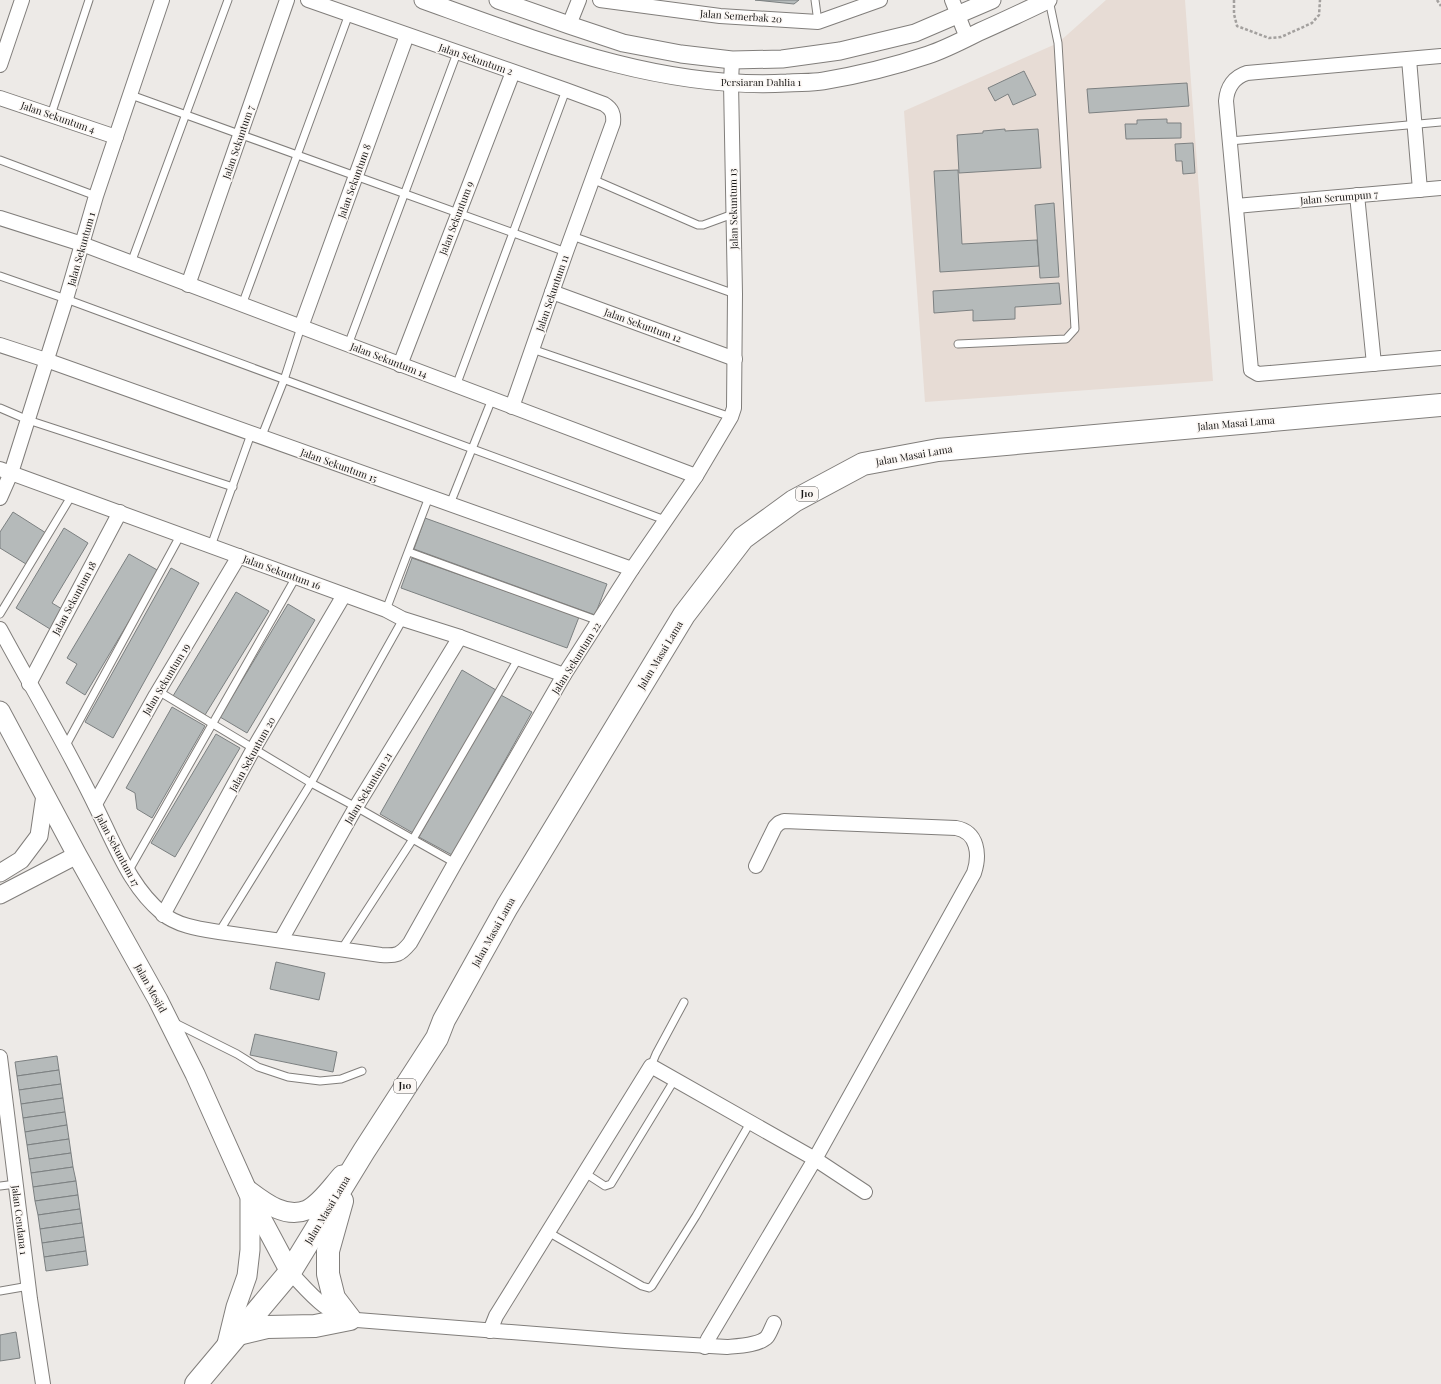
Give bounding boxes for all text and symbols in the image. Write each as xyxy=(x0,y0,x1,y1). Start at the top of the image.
street label: Jalan Semerbak 20 xyxy=(698,6,783,26)
street label: Jalan Sekuntum 2 xyxy=(436,39,515,78)
street label: Persiaran Dahlia 1 xyxy=(721,75,801,89)
street label: Jalan Sekuntum 4 xyxy=(18,97,97,136)
street label: Jalan Sekuntum 7 xyxy=(219,103,257,182)
street label: Jalan Sekuntum 8 xyxy=(334,142,374,221)
street label: Jalan Sekuntum 13 xyxy=(725,168,741,251)
street label: Jalan Sekuntum 9 xyxy=(435,179,476,258)
street label: Jalan Serumpun 7 xyxy=(1299,187,1378,207)
street label: Jalan Sekuntum 1 xyxy=(63,210,98,289)
street label: Jalan Sekuntum 11 xyxy=(532,253,572,334)
street label: Jalan Sekuntum 12 xyxy=(601,304,684,346)
street label: Jalan Sekuntum 14 xyxy=(348,339,430,381)
street label: Jalan Masai Lama xyxy=(1196,413,1275,433)
street label: Jalan Masai Lama xyxy=(874,441,953,469)
street label: Jalan Sekuntum 15 xyxy=(298,444,379,485)
road number: J10 xyxy=(796,487,818,501)
street label: Jalan Sekuntum 16 xyxy=(240,551,323,593)
street label: Jalan Sekuntum 18 xyxy=(48,559,99,638)
street label: Jalan Masai Lama xyxy=(634,618,686,693)
street label: Jalan Sekuntum 22 xyxy=(548,619,604,697)
street label: Jalan Sekuntum 19 xyxy=(138,640,193,718)
street label: Jalan Sekuntum 20 xyxy=(225,714,278,795)
street label: Jalan Sekuntum 21 xyxy=(341,749,395,827)
street label: Jalan Sekuntum 17 xyxy=(92,810,143,889)
street label: Jalan Masai Lama xyxy=(468,895,518,970)
street label: Jalan Mesjid xyxy=(131,960,170,1015)
road number: J10 xyxy=(394,1079,416,1093)
street label: Jalan Masai Lama xyxy=(301,1173,353,1248)
street label: Jalan Cendana 1 xyxy=(9,1183,31,1256)

